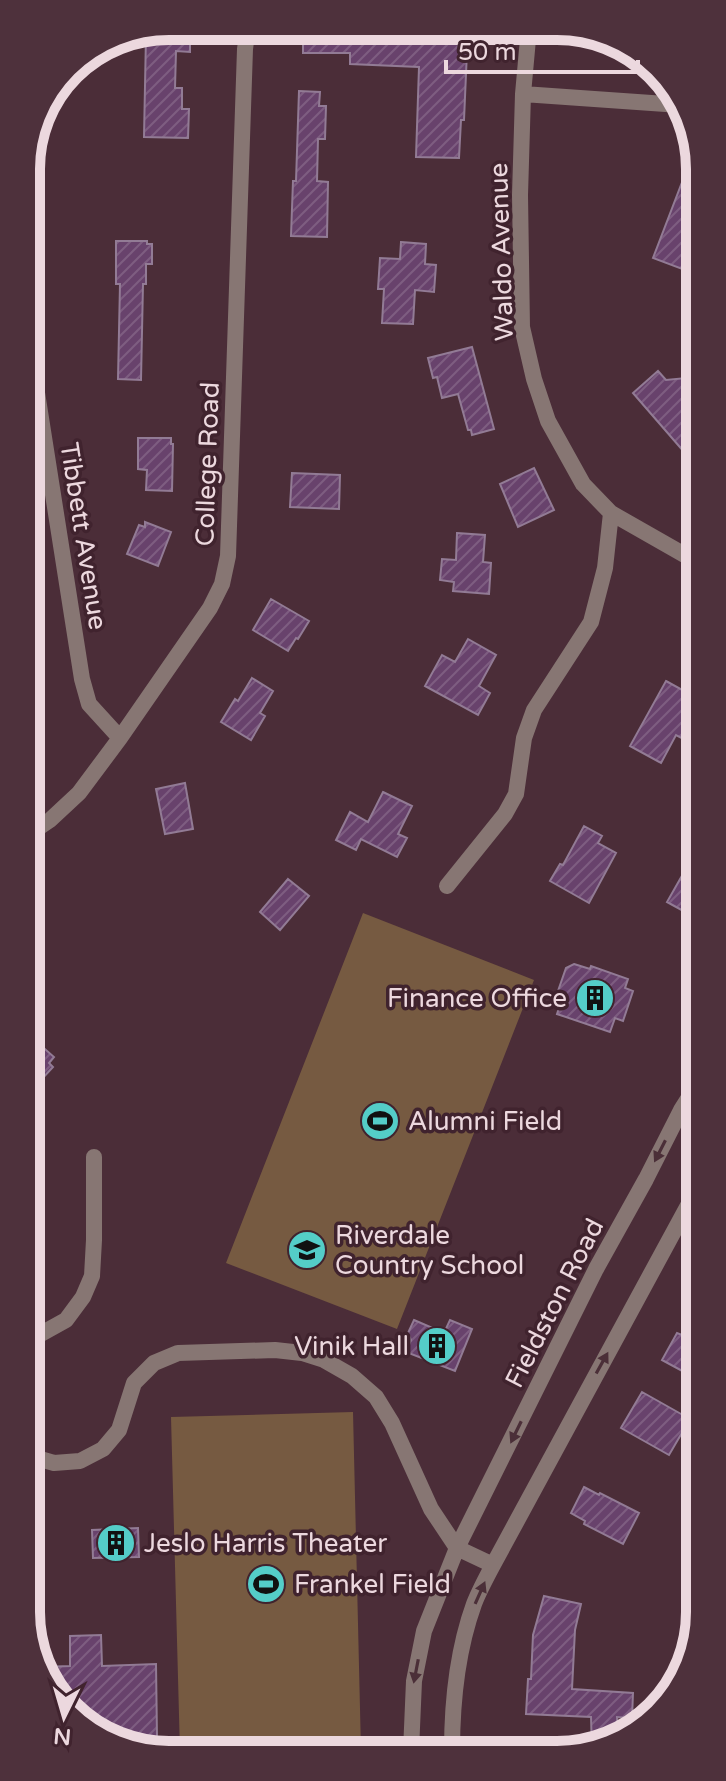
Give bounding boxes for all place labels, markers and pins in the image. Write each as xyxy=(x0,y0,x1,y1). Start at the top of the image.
building icon: Finance Office xyxy=(574,977,616,1019)
place label: Finance Office xyxy=(387,983,567,1014)
sports icon: Alumni Field xyxy=(359,1100,401,1142)
place label: Alumni Field xyxy=(408,1106,562,1137)
place label: Riverdale Country School xyxy=(335,1220,524,1281)
school or university icon: Riverdale Country School xyxy=(286,1229,328,1271)
building icon: Vinik Hall xyxy=(416,1325,458,1367)
place label: Vinik Hall xyxy=(294,1331,409,1362)
building icon: Jeslo Harris Theater xyxy=(95,1522,137,1564)
place label: Jeslo Harris Theater xyxy=(144,1528,387,1559)
sports icon: Frankel Field xyxy=(245,1563,287,1605)
place label: Frankel Field xyxy=(294,1569,451,1600)

